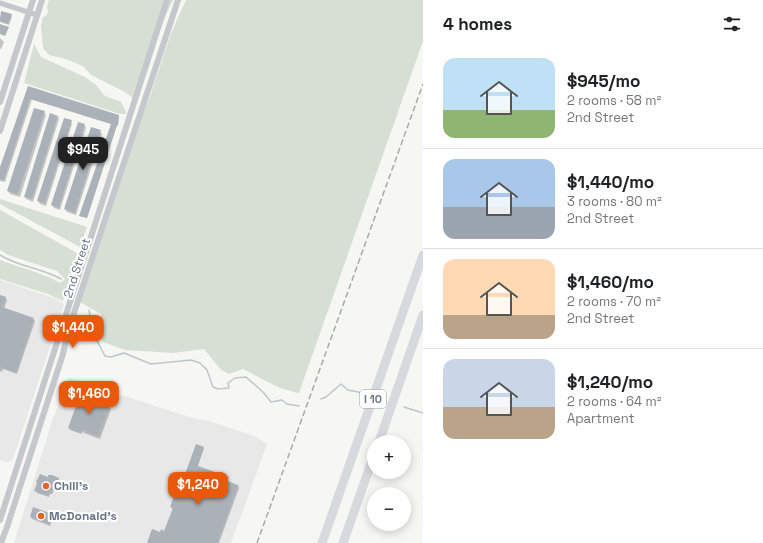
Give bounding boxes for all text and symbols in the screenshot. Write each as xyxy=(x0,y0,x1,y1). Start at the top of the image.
text: 4 homes xyxy=(443,13,512,35)
icon: filters xyxy=(721,13,743,35)
text: $945/mo xyxy=(567,70,640,92)
icon: home xyxy=(475,74,523,122)
text: 2 rooms · 58 m² xyxy=(567,92,661,109)
text: 2nd Street xyxy=(567,109,634,126)
pin: $945 xyxy=(59,137,107,171)
text: $945 xyxy=(67,141,99,158)
text: $1,440/mo xyxy=(567,171,654,193)
icon: home xyxy=(475,175,523,223)
text: 3 rooms · 80 m² xyxy=(567,193,662,210)
text: 2nd Street xyxy=(567,210,634,227)
street label: 2nd Street xyxy=(60,236,94,300)
text: $1,460/mo xyxy=(567,271,654,293)
icon: home xyxy=(475,275,523,323)
text: 2 rooms · 70 m² xyxy=(567,293,661,310)
text: 2nd Street xyxy=(567,310,634,327)
pin: $1,440 xyxy=(40,315,106,349)
text: $1,440 xyxy=(52,319,94,336)
text: $1,240/mo xyxy=(567,371,653,393)
icon: home xyxy=(475,375,523,423)
pin: $1,460 xyxy=(56,381,122,415)
text: $1,460 xyxy=(68,385,110,402)
road number: I 10 xyxy=(360,390,386,408)
text: 2 rooms · 64 m² xyxy=(567,393,661,410)
text: Apartment xyxy=(567,410,635,427)
map controls xyxy=(367,435,411,531)
button: + xyxy=(367,435,411,479)
pin: $1,240 xyxy=(165,472,231,506)
text: $1,240 xyxy=(177,476,219,493)
place label: Chili's xyxy=(54,478,88,494)
marker: Chili's xyxy=(41,481,51,491)
button: − xyxy=(367,487,411,531)
place label: McDonald's xyxy=(49,508,117,524)
marker: McDonald's xyxy=(36,511,46,521)

